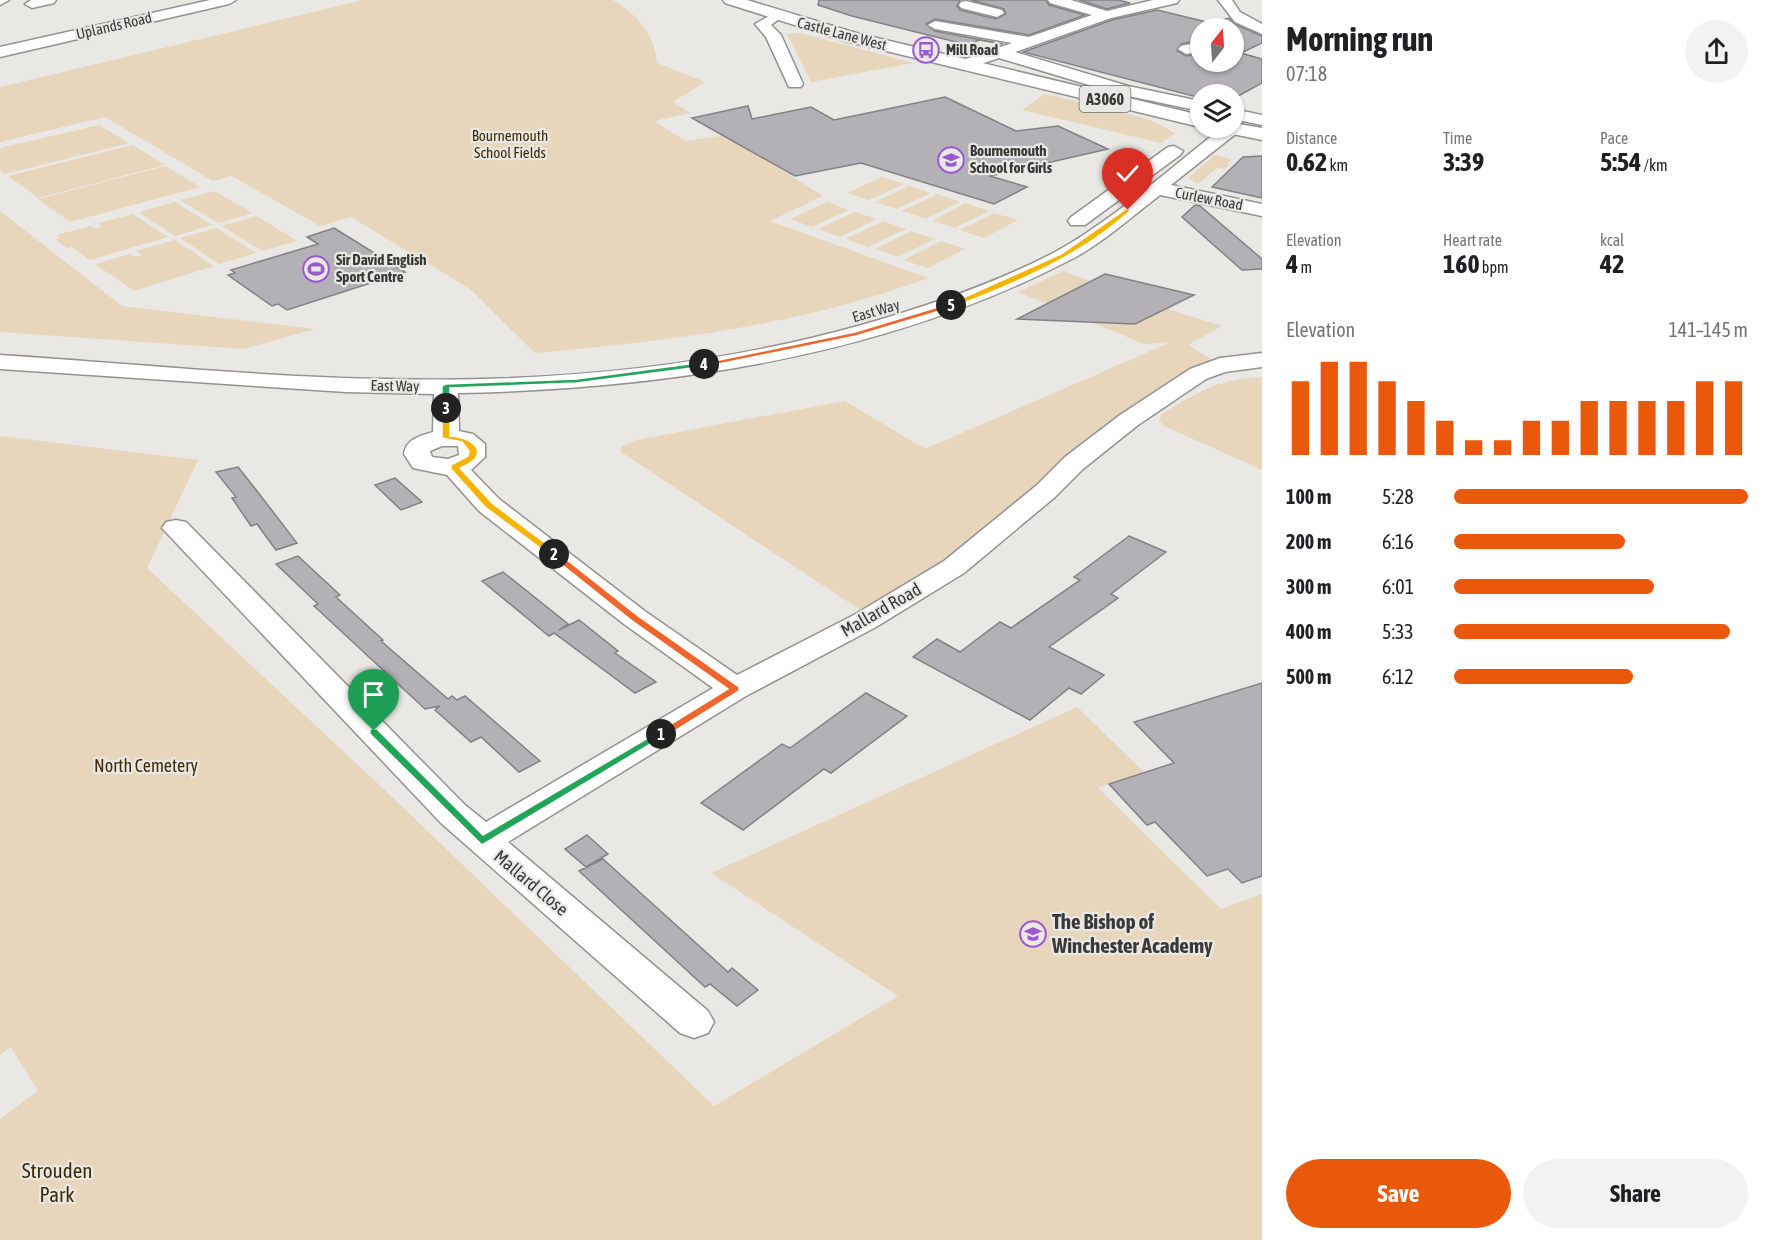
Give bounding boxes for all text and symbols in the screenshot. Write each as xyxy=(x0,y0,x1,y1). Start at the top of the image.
street label: Uplands Road xyxy=(74,9,153,42)
street label: Castle Lane West xyxy=(796,13,889,54)
north arrow xyxy=(1190,18,1244,72)
map controls xyxy=(1190,18,1244,138)
text: Morning run xyxy=(1286,20,1433,58)
button: share xyxy=(1685,20,1748,83)
bus stop icon: Mill Road xyxy=(911,35,941,65)
place label: Mill Road xyxy=(946,41,998,58)
text: 07:18 xyxy=(1286,62,1327,85)
button: layers xyxy=(1190,84,1244,138)
road number: A3060 xyxy=(1080,86,1130,112)
park label: Bournemouth School Fields xyxy=(472,127,548,161)
text: Distance xyxy=(1286,129,1337,147)
text: Time xyxy=(1443,129,1472,147)
text: Pace xyxy=(1600,129,1628,147)
place label: Bournemouth School for Girls xyxy=(970,142,1053,176)
school or university icon: Bournemouth School for Girls xyxy=(936,145,966,175)
text: 0.62 xyxy=(1286,147,1327,177)
text: 3:39 xyxy=(1443,147,1484,177)
text: 5:54 xyxy=(1600,147,1641,177)
pin xyxy=(1102,148,1153,210)
text: km xyxy=(1327,156,1348,174)
text: /km xyxy=(1641,156,1667,174)
icon: check xyxy=(1111,157,1144,190)
street label: Curlew Road xyxy=(1174,184,1244,213)
text: Elevation xyxy=(1286,231,1341,249)
text: Heart rate xyxy=(1443,231,1502,249)
text: kcal xyxy=(1600,231,1624,249)
text: 4 xyxy=(1286,249,1298,279)
text: 160 xyxy=(1443,249,1480,279)
text: 42 xyxy=(1600,249,1624,279)
place label: Sir David English Sport Centre xyxy=(336,251,427,285)
sports icon: Sir David English Sport Centre xyxy=(301,254,331,284)
text: m xyxy=(1298,258,1312,276)
text: bpm xyxy=(1480,258,1509,276)
pin: 5 xyxy=(936,290,966,320)
street label: East Way xyxy=(850,296,902,325)
text: 5 xyxy=(947,296,955,314)
text: Elevation xyxy=(1286,318,1355,341)
text: 141–145 m xyxy=(1668,318,1748,341)
pin: 4 xyxy=(689,349,719,379)
text: 4 xyxy=(700,355,708,373)
street label: East Way xyxy=(371,377,419,394)
pin: 3 xyxy=(431,393,461,423)
text: 3 xyxy=(442,399,450,417)
text: 100 m xyxy=(1286,485,1331,508)
text: 5:28 xyxy=(1382,485,1414,508)
text: 200 m xyxy=(1286,530,1331,553)
text: 6:16 xyxy=(1382,530,1414,553)
pin: 2 xyxy=(539,539,569,569)
text: 2 xyxy=(550,545,558,563)
text: 300 m xyxy=(1286,575,1331,598)
text: 6:01 xyxy=(1382,575,1414,598)
street label: Mallard Road xyxy=(837,578,925,641)
text: 400 m xyxy=(1286,620,1331,643)
text: 5:33 xyxy=(1382,620,1414,643)
text: 500 m xyxy=(1286,665,1331,688)
text: 6:12 xyxy=(1382,665,1414,688)
pin xyxy=(348,669,399,731)
icon: arrive xyxy=(357,678,390,711)
pin: 1 xyxy=(646,719,676,749)
text: 1 xyxy=(657,725,665,743)
park label: North Cemetery xyxy=(94,755,198,776)
street label: Mallard Close xyxy=(490,846,573,920)
place label: The Bishop of Winchester Academy xyxy=(1051,909,1213,957)
school or university icon: The Bishop of Winchester Academy xyxy=(1018,919,1048,949)
park label: Strouden Park xyxy=(22,1158,92,1206)
button: Save xyxy=(1286,1159,1511,1228)
button: Share xyxy=(1523,1159,1748,1228)

